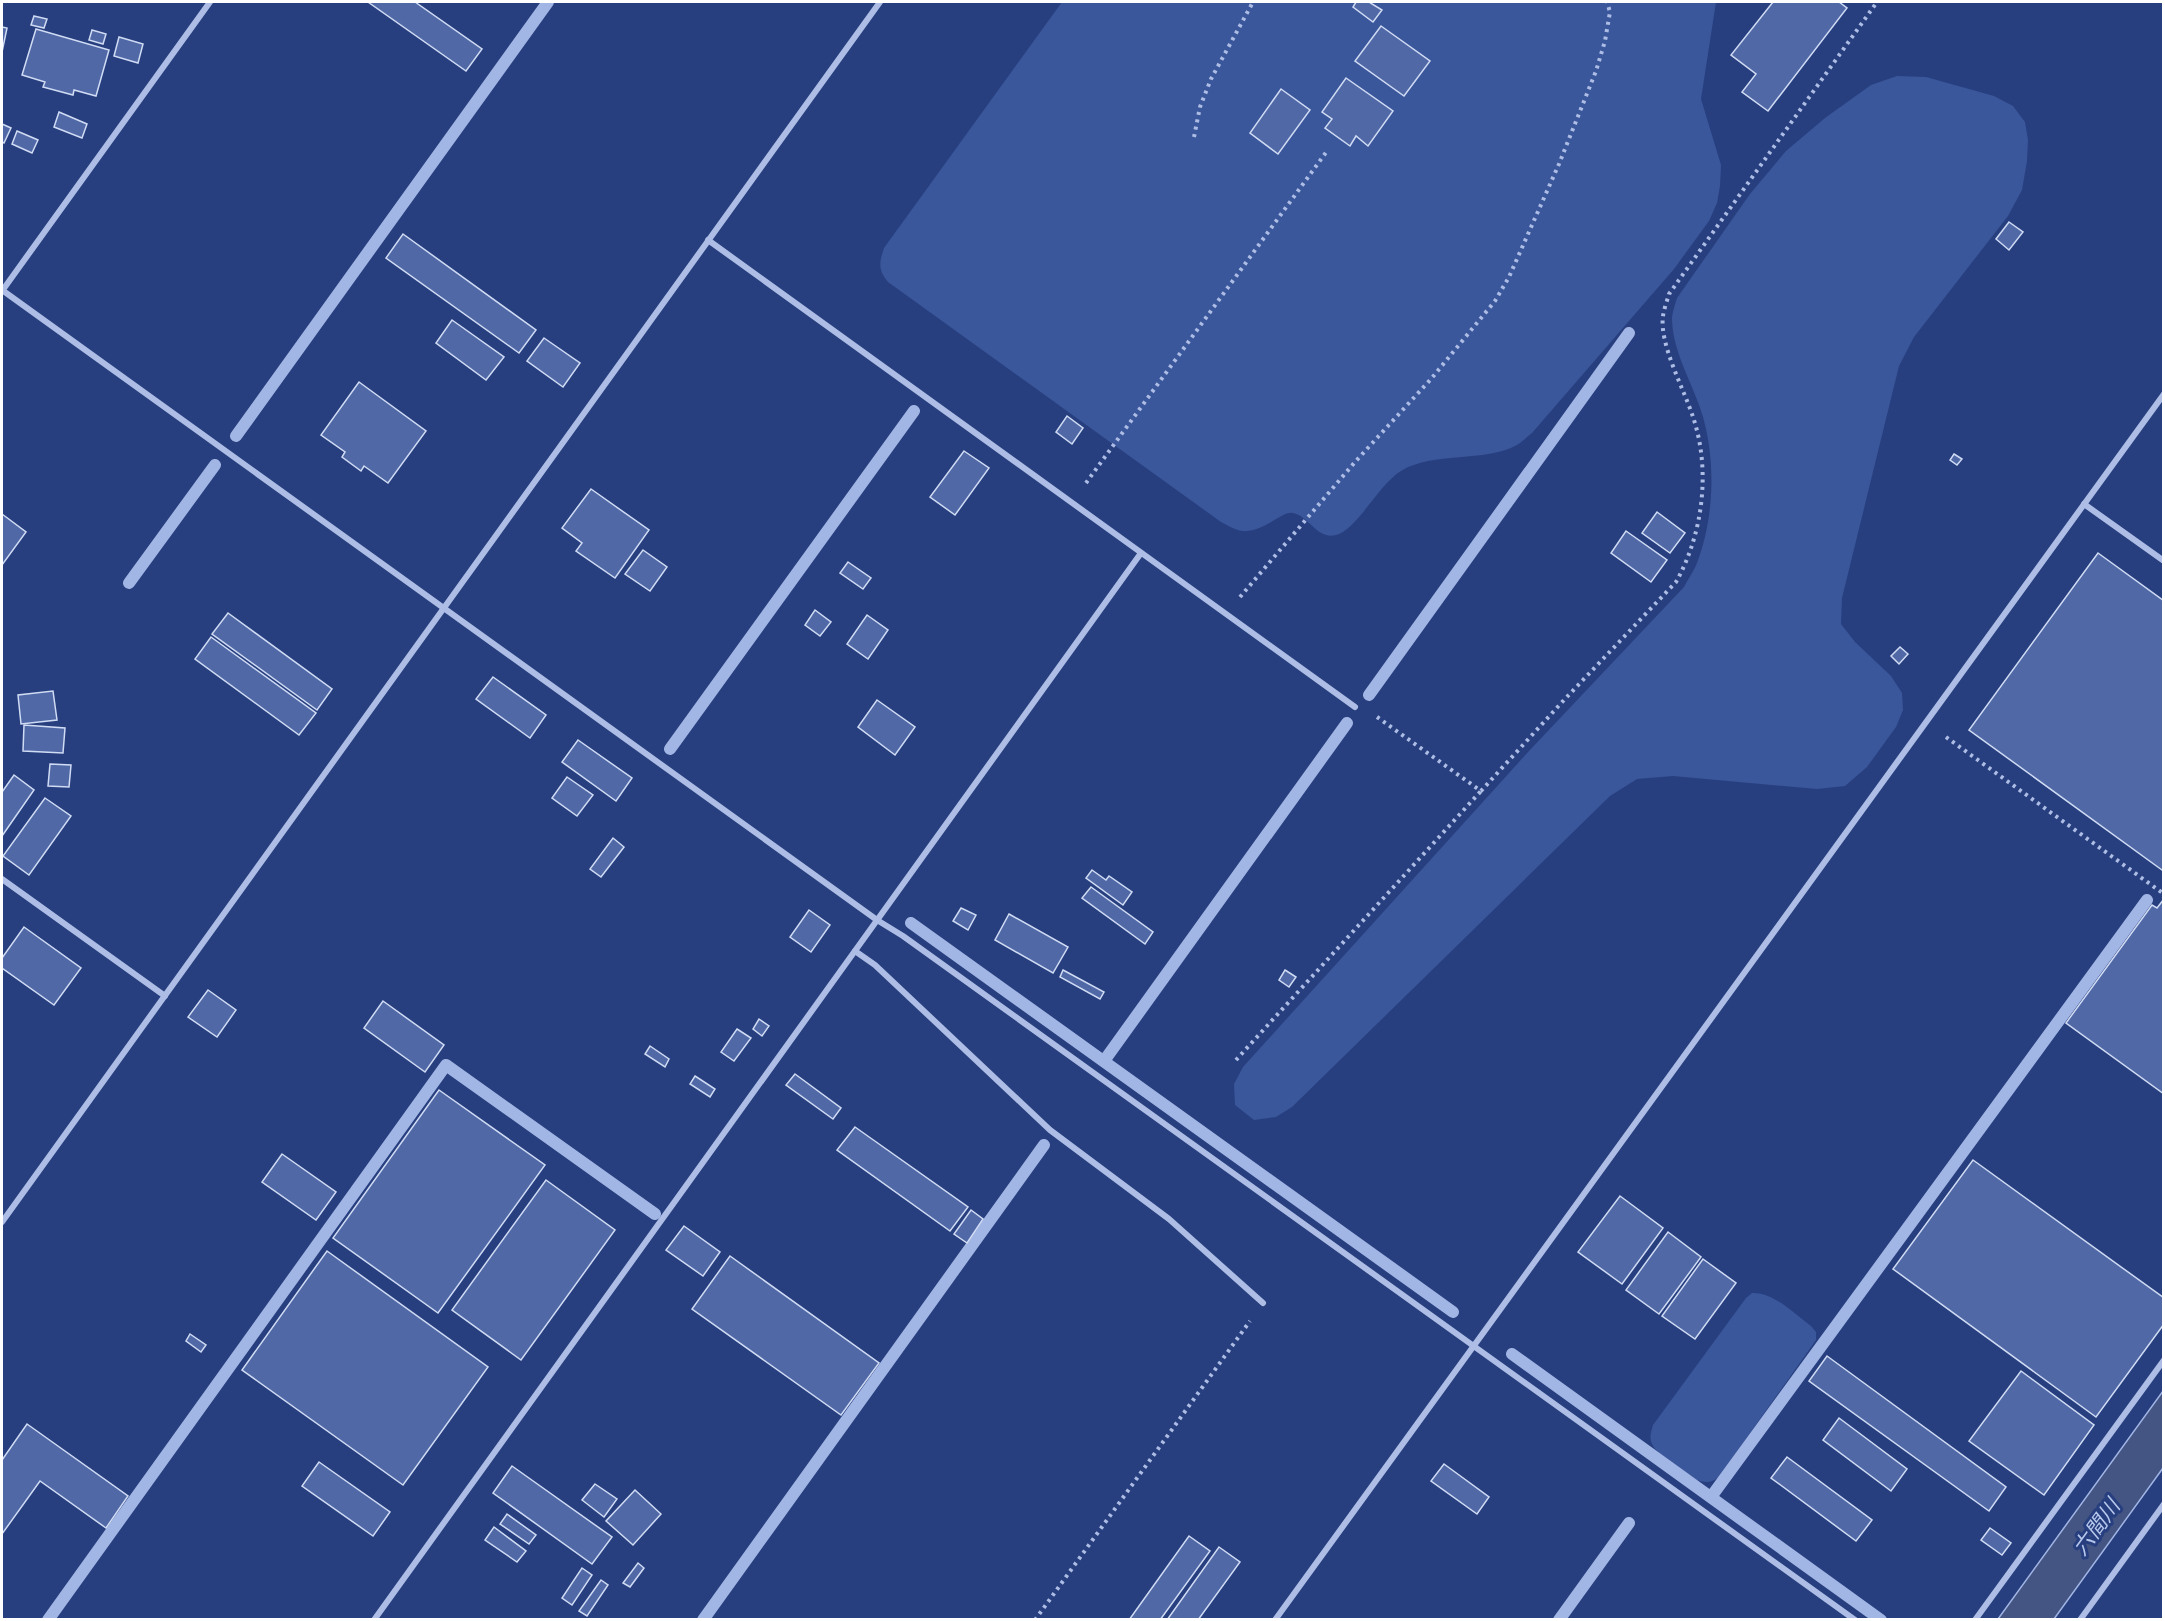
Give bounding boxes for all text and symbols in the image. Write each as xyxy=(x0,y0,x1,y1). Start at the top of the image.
water label: 六間川 xyxy=(2066,1491,2127,1561)

